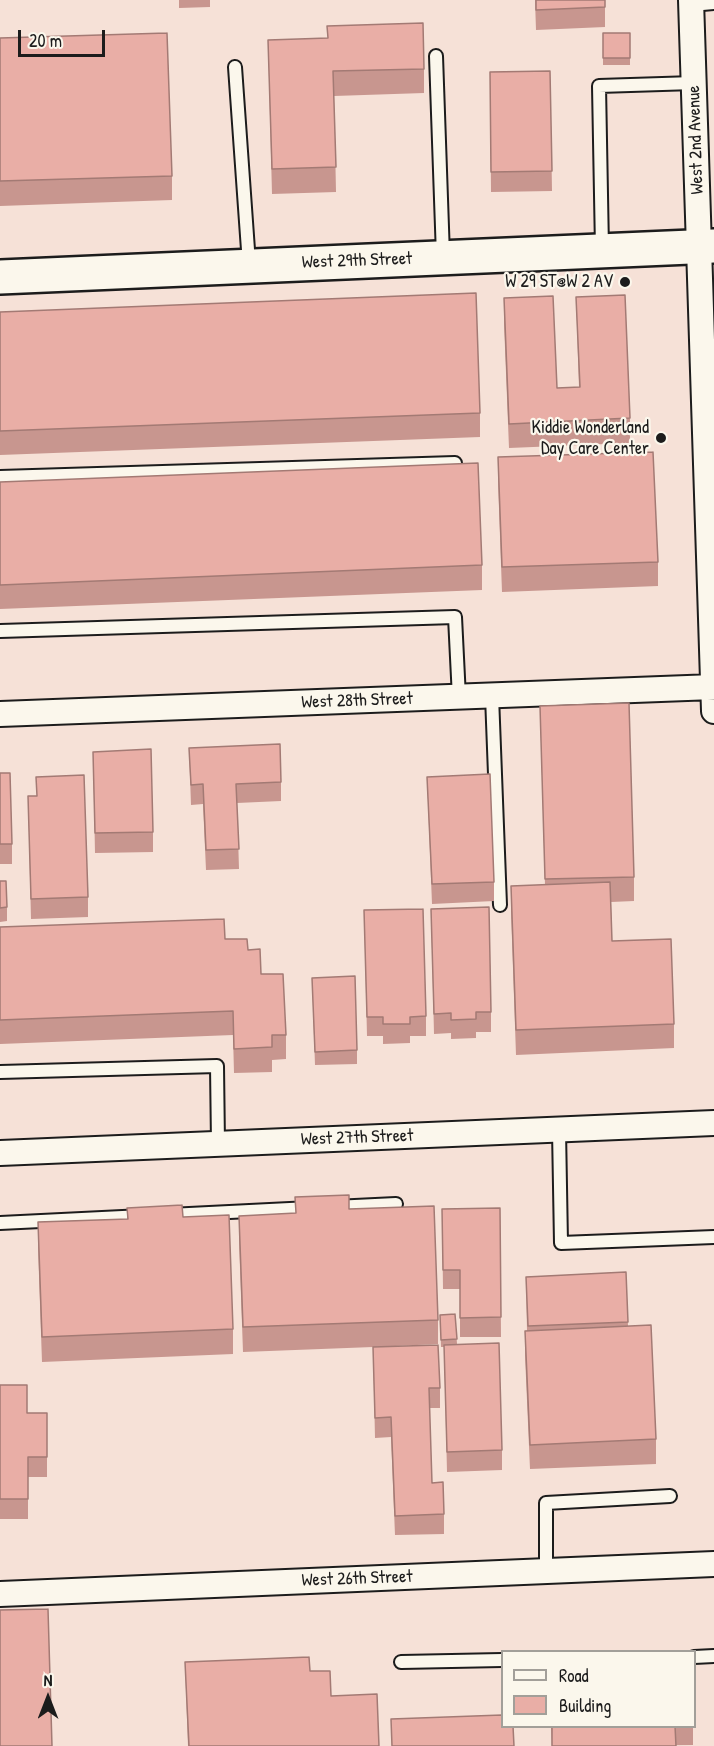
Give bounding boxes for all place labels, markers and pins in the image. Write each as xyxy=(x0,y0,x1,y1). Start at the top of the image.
place label: W 29 ST@W 2 AV xyxy=(505,271,613,293)
marker: W 29 ST@W 2 AV xyxy=(618,275,632,289)
place label: Kiddie Wonderland Day Care Center xyxy=(532,417,649,460)
marker: Kiddie Wonderland Day Care Center xyxy=(654,431,668,445)

